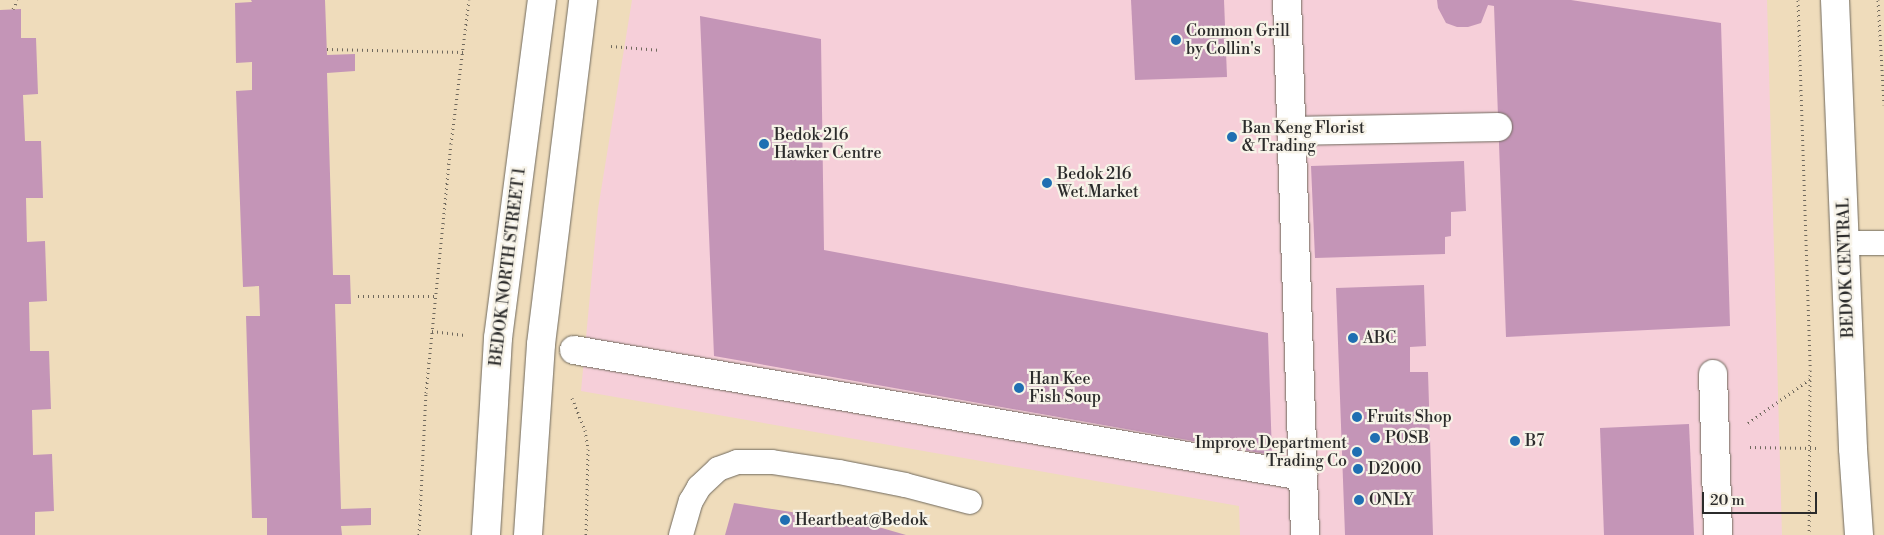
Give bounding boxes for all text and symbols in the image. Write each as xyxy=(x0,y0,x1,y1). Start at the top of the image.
place label: Common Grill by Collin's xyxy=(1186,21,1290,59)
marker: Common Grill by Collin's xyxy=(1170,34,1182,46)
place label: Ban Keng Florist & Trading xyxy=(1242,118,1365,156)
place label: Bedok 216 Hawker Centre xyxy=(774,125,881,163)
marker: Ban Keng Florist & Trading xyxy=(1226,131,1238,143)
marker: Bedok 216 Hawker Centre xyxy=(758,138,770,150)
place label: Bedok 216 Wet.Market xyxy=(1057,164,1139,202)
street label: BEDOK NORTH STREET 1 xyxy=(486,167,530,367)
marker: Bedok 216 Wet.Market xyxy=(1041,177,1053,189)
street label: BEDOK CENTRAL xyxy=(1834,198,1858,338)
place label: ABC xyxy=(1363,328,1396,348)
marker: ABC xyxy=(1347,332,1359,344)
place label: Han Kee Fish Soup xyxy=(1029,369,1101,407)
marker: Han Kee Fish Soup xyxy=(1013,382,1025,394)
place label: Fruits Shop xyxy=(1367,407,1452,427)
marker: Fruits Shop xyxy=(1351,411,1363,423)
place label: POSB xyxy=(1385,428,1429,448)
place label: B7 xyxy=(1525,431,1544,451)
marker: POSB xyxy=(1369,432,1381,444)
place label: Improve Department Trading Co xyxy=(1195,433,1347,471)
marker: B7 xyxy=(1509,435,1521,447)
marker: Improve Department Trading Co xyxy=(1351,446,1363,458)
place label: D2000 xyxy=(1368,459,1421,479)
marker: D2000 xyxy=(1352,463,1364,475)
scale bar xyxy=(1704,482,1819,514)
place label: ONLY xyxy=(1369,490,1413,510)
text: 20 m xyxy=(1710,491,1745,510)
marker: ONLY xyxy=(1353,494,1365,506)
place label: Heartbeat@Bedok xyxy=(795,510,927,530)
marker: Heartbeat@Bedok xyxy=(779,514,791,526)

